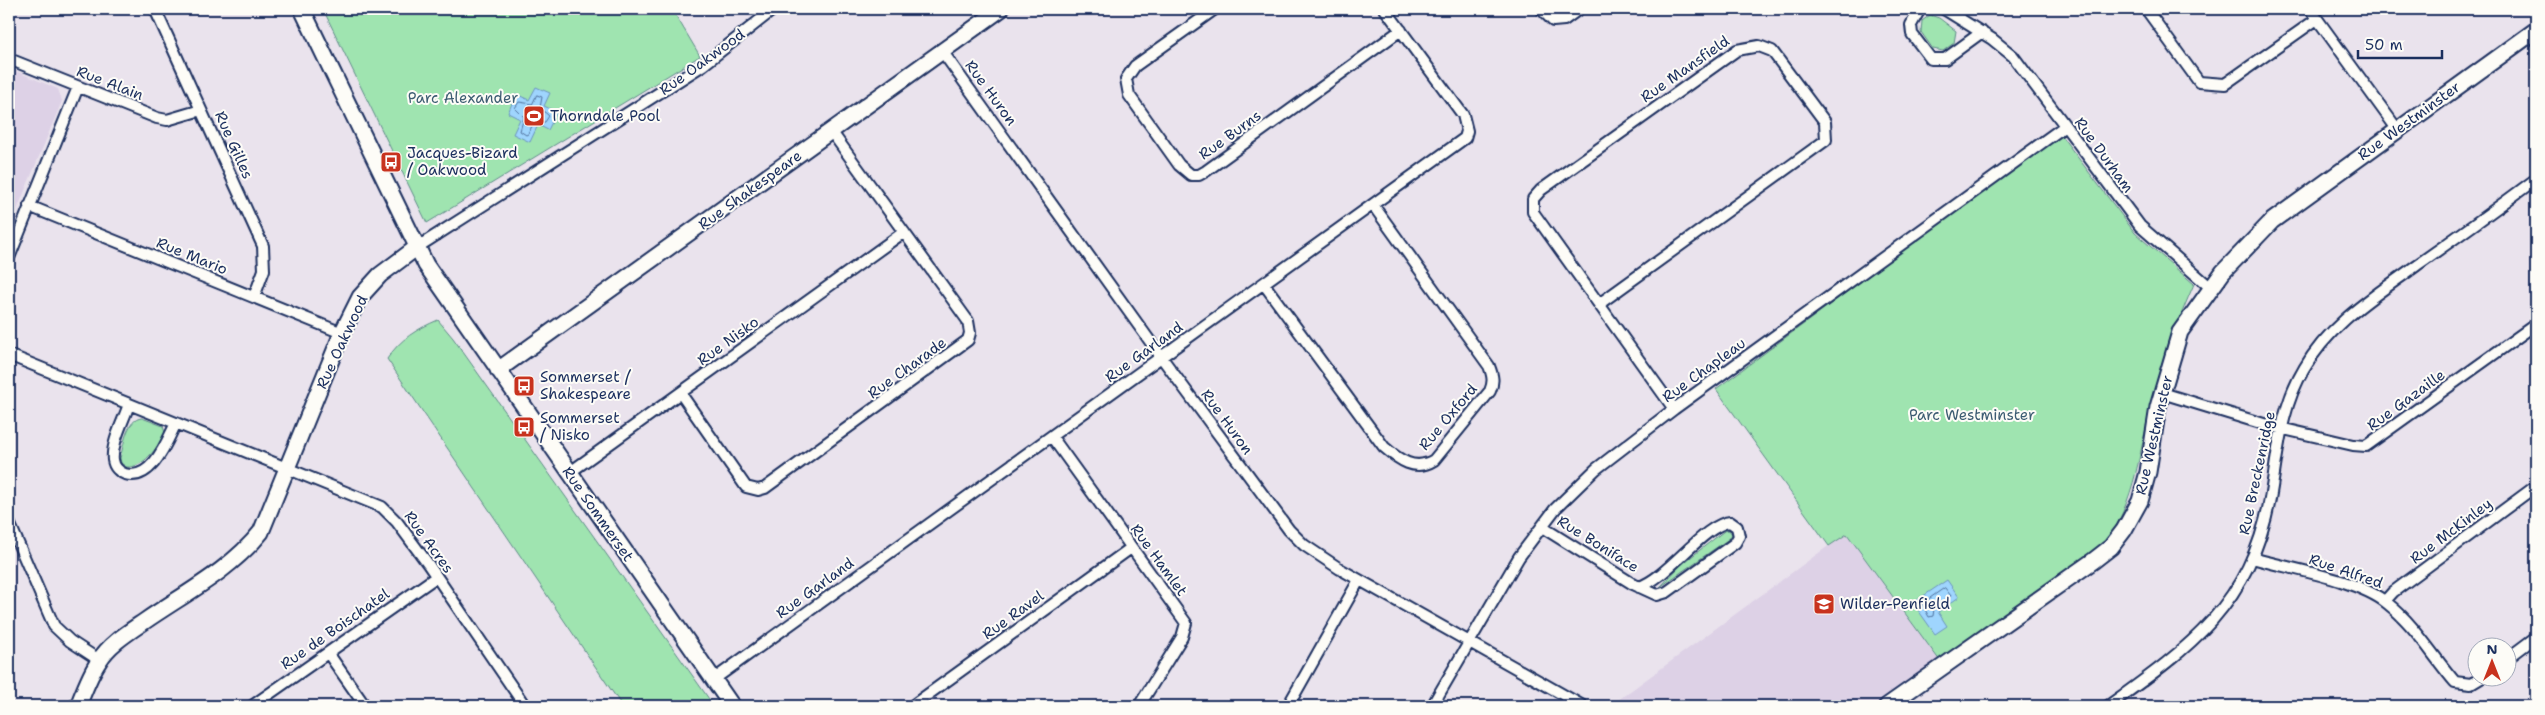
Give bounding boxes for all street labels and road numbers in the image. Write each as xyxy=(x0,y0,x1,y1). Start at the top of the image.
street label: Rue Oakwood xyxy=(655,24,749,100)
street label: Rue Mansfield xyxy=(1637,31,1734,107)
street label: Rue Huron xyxy=(961,56,1021,130)
street label: Rue Alain xyxy=(74,61,146,105)
street label: Rue Westminster xyxy=(2354,77,2464,165)
street label: Rue Burns xyxy=(1195,106,1265,164)
street label: Rue Gilles xyxy=(210,108,258,182)
street label: Rue Durham xyxy=(2070,113,2138,197)
street label: Rue Shakespeare xyxy=(694,146,806,234)
street label: Rue Mario xyxy=(153,233,231,279)
street label: Rue Oakwood xyxy=(312,291,373,392)
street label: Rue Nisko xyxy=(693,312,763,370)
street label: Rue Garland xyxy=(1101,317,1187,387)
street label: Rue Charade xyxy=(864,333,950,403)
street label: Rue Chapleau xyxy=(1658,333,1750,407)
street label: Rue Gazaille xyxy=(2363,365,2449,435)
street label: Rue Westminster xyxy=(2131,373,2177,497)
street label: Rue Oxford xyxy=(1414,379,1482,454)
street label: Rue Huron xyxy=(1197,385,1257,459)
street label: Rue Breckenridge xyxy=(2234,409,2280,537)
street label: Rue Sommerset xyxy=(558,462,638,566)
street label: Rue McKinley xyxy=(2406,494,2496,568)
street label: Rue Acres xyxy=(400,507,458,577)
street label: Rue Boniface xyxy=(1553,511,1643,577)
street label: Rue Hamlet xyxy=(1126,520,1192,600)
street label: Rue Alfred xyxy=(2306,549,2386,593)
street label: Rue Garland xyxy=(772,553,858,623)
street label: Rue de Boischatel xyxy=(277,584,394,674)
street label: Rue Ravel xyxy=(978,586,1048,644)

